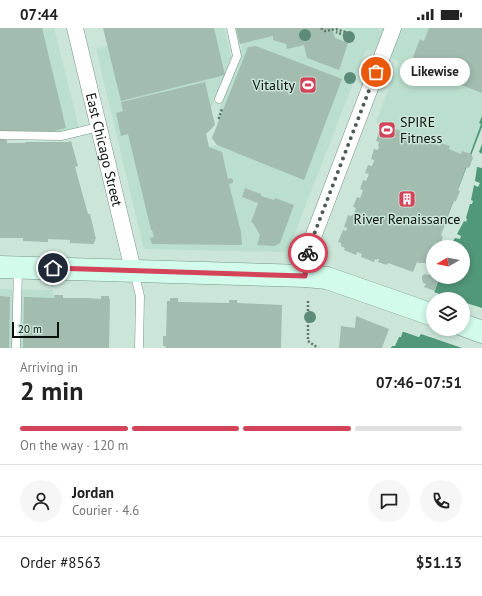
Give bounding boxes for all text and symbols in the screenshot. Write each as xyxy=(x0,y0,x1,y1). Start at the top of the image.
text: 07:44 xyxy=(20,5,58,24)
pin xyxy=(359,55,393,89)
callout: Likewise xyxy=(400,58,470,86)
icon: bag xyxy=(365,61,387,83)
text: Likewise xyxy=(411,63,459,80)
sports icon: Vitality xyxy=(298,75,318,95)
place label: Vitality xyxy=(251,76,295,94)
street label: East Chicago Street xyxy=(82,91,126,208)
place label: SPIRE Fitness xyxy=(400,113,442,147)
sports icon: SPIRE Fitness xyxy=(377,120,397,140)
building icon: River Renaissance xyxy=(397,189,417,209)
place label: River Renaissance xyxy=(354,210,460,228)
courier xyxy=(288,233,328,273)
north arrow xyxy=(426,240,470,284)
map controls xyxy=(426,240,470,336)
icon: bike xyxy=(297,242,319,264)
pin xyxy=(36,251,70,285)
icon: home xyxy=(42,257,64,279)
button: layers xyxy=(426,292,470,336)
scale bar xyxy=(12,320,59,339)
text: 20 m xyxy=(18,322,42,336)
text: Arriving in xyxy=(20,359,78,376)
text: 07:46–07:51 xyxy=(376,373,462,392)
text: 2 min xyxy=(20,374,83,407)
text: On the way · 120 m xyxy=(20,437,128,454)
button: person xyxy=(20,480,62,522)
button: chat xyxy=(368,480,410,522)
button: phone xyxy=(420,480,462,522)
text: Jordan xyxy=(72,483,114,502)
text: Courier · 4.6 xyxy=(72,502,139,519)
text: Order #8563 xyxy=(20,553,101,572)
text: $51.13 xyxy=(416,553,462,572)

